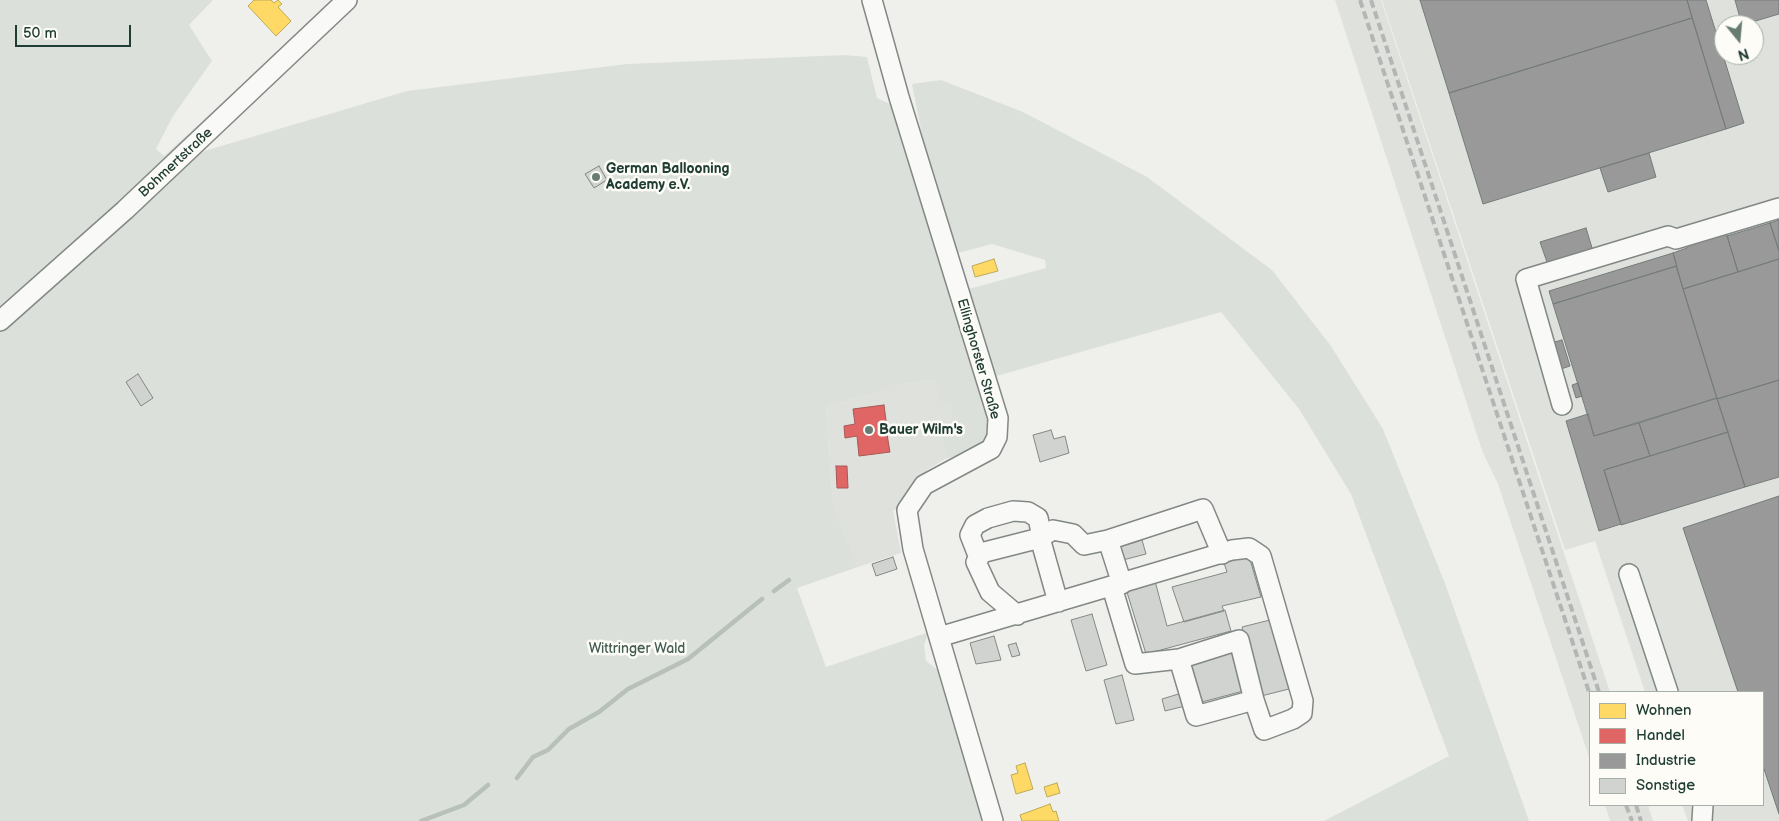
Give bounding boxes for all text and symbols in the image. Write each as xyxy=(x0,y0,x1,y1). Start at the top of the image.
scale bar xyxy=(18,15,134,47)
north arrow xyxy=(1714,15,1764,65)
text: 50 m xyxy=(23,24,57,43)
text: N xyxy=(1736,44,1751,64)
street label: Bohmertstraße xyxy=(136,125,216,201)
place label: German Ballooning Academy e.V. xyxy=(606,161,729,193)
marker: German Ballooning Academy e.V. xyxy=(590,171,602,183)
street label: Ellinghorster Straße xyxy=(953,297,1003,421)
place label: Bauer Wilm's xyxy=(879,422,963,438)
marker: Bauer Wilm's xyxy=(863,424,875,436)
park label: Wittringer Wald xyxy=(589,641,685,657)
legend xyxy=(1589,691,1764,806)
text: Wohnen xyxy=(1636,701,1691,720)
text: Handel xyxy=(1636,726,1685,745)
text: Industrie xyxy=(1636,751,1696,770)
text: Sonstige xyxy=(1636,776,1695,795)

